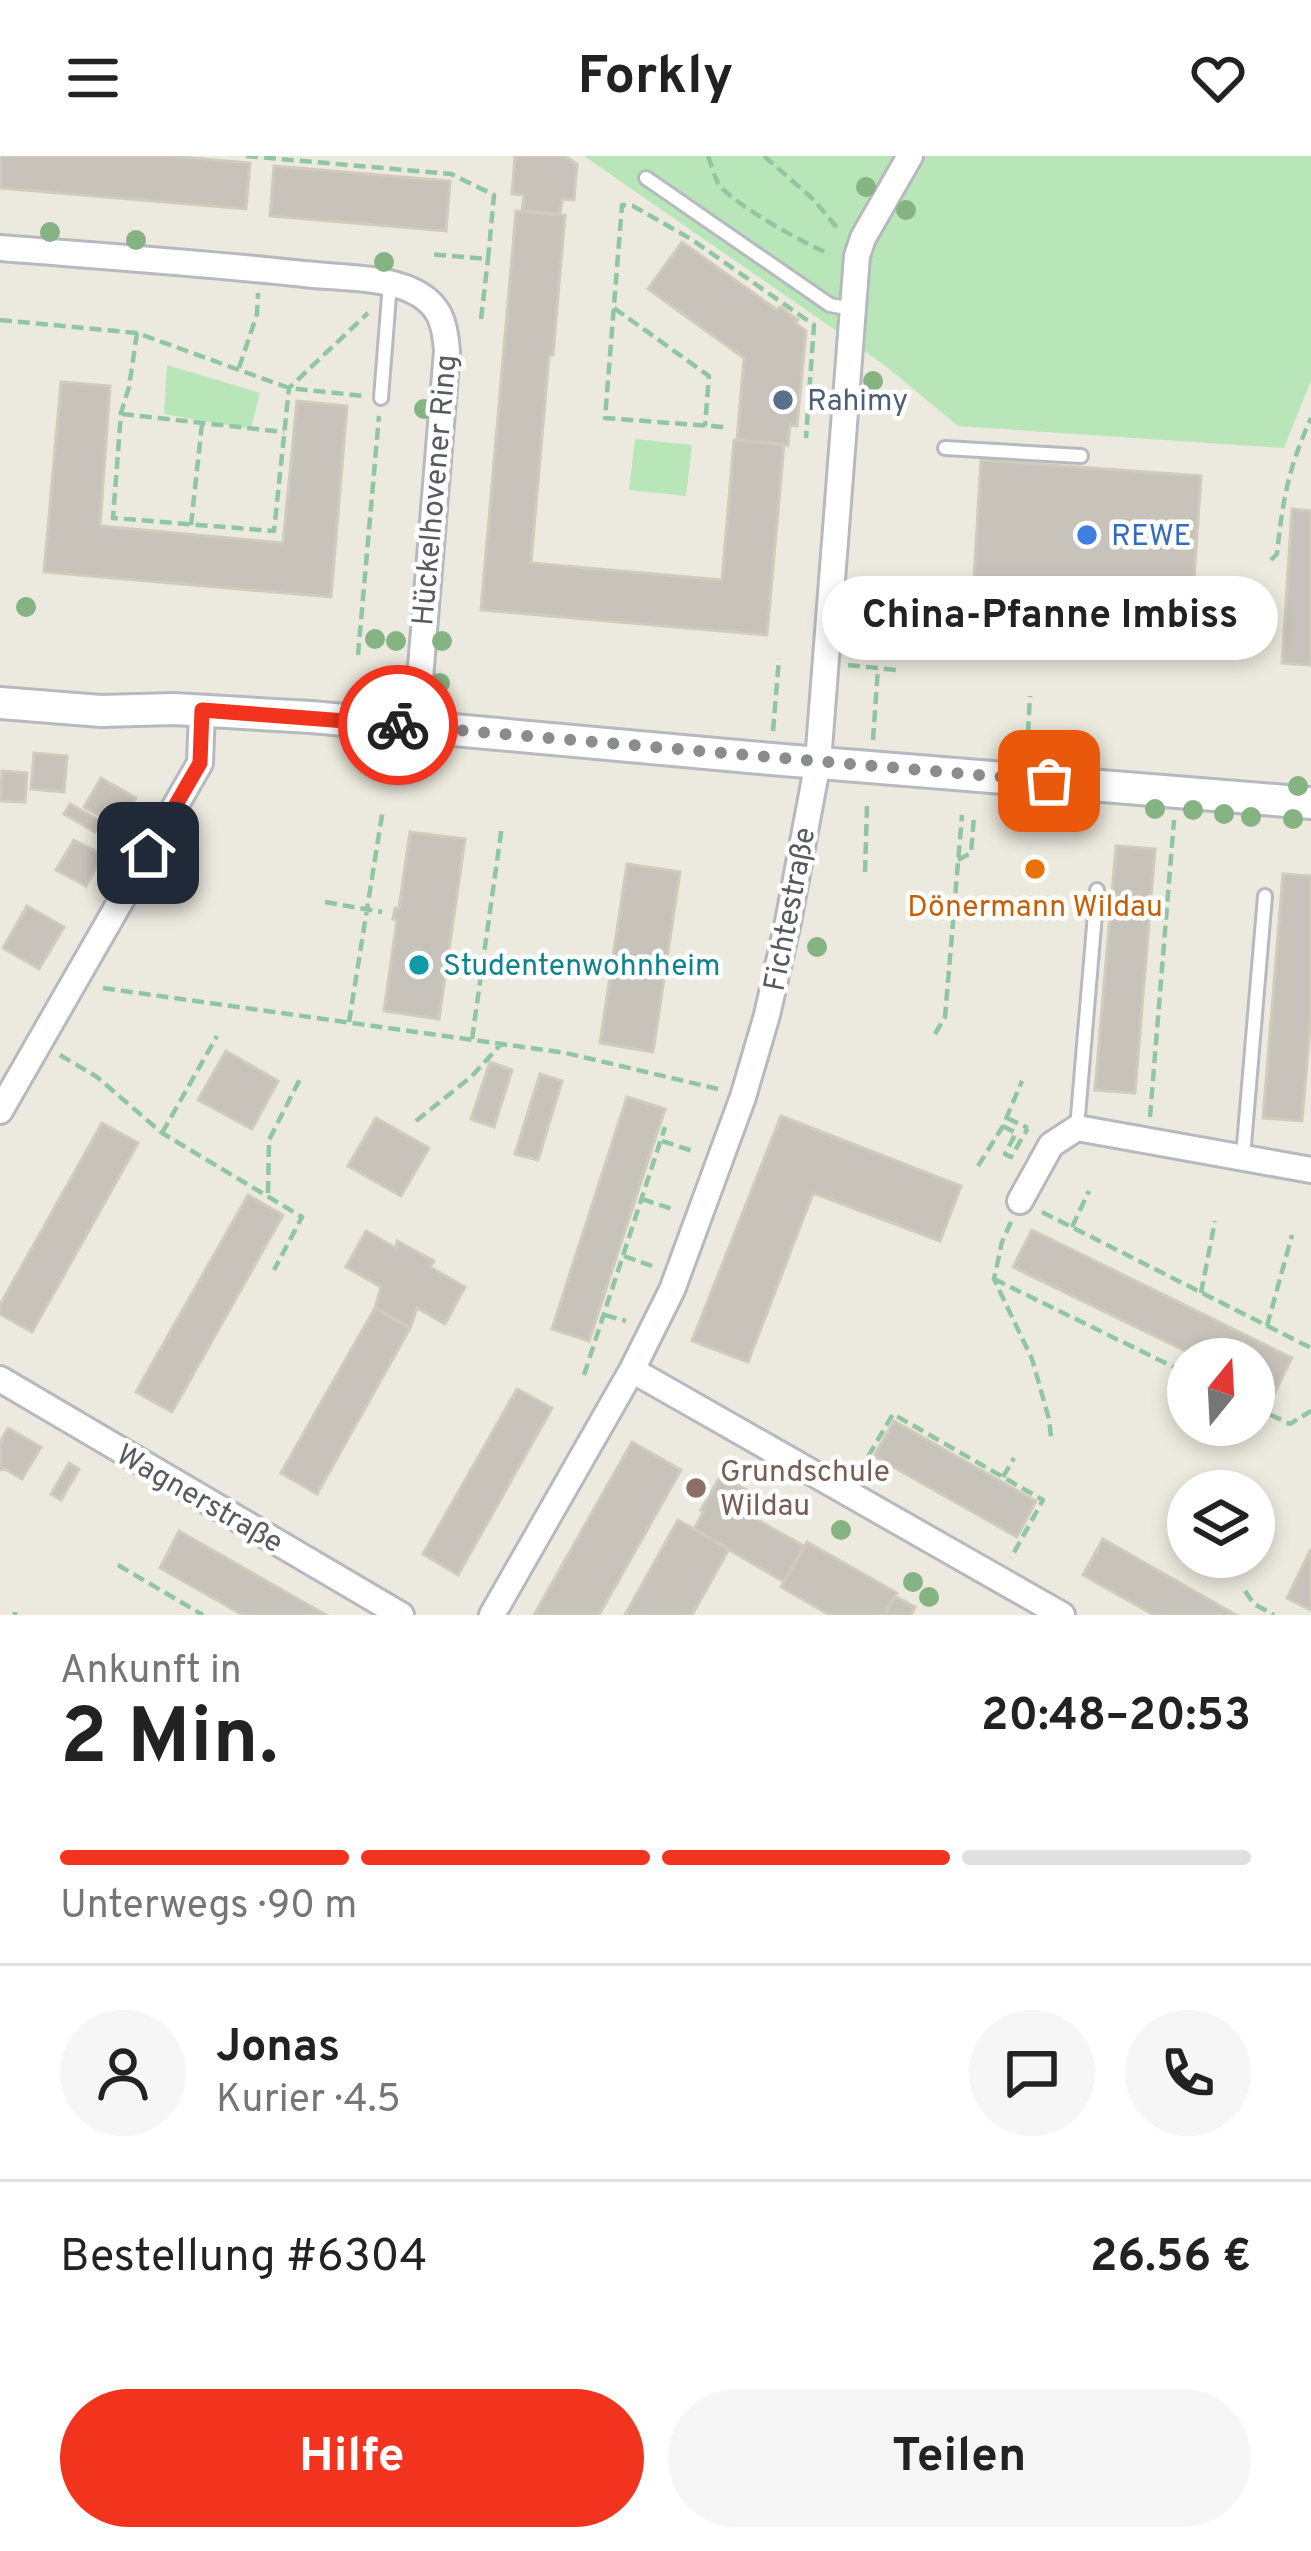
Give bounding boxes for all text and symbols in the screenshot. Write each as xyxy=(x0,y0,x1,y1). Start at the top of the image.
text: Forkly xyxy=(578,44,733,113)
icon: menu xyxy=(60,45,126,111)
icon: heart xyxy=(1185,45,1251,111)
street label: Hückelhovener Ring xyxy=(406,353,467,627)
place label: Rahimy xyxy=(807,384,908,421)
marker: Rahimy xyxy=(770,387,796,413)
place label: REWE xyxy=(1111,519,1192,556)
marker: REWE xyxy=(1074,522,1100,548)
callout: China-Pfanne Imbiss xyxy=(821,577,1277,661)
text: China-Pfanne Imbiss xyxy=(862,593,1238,642)
courier xyxy=(338,665,458,785)
icon: bike xyxy=(365,692,431,758)
pin xyxy=(998,730,1100,832)
icon: bag xyxy=(1016,748,1082,814)
pin xyxy=(97,802,199,904)
icon: home xyxy=(115,820,181,886)
street label: Fichtestraße xyxy=(757,824,825,995)
marker: Dönermann Wildau xyxy=(1022,856,1048,882)
place label: Dönermann Wildau xyxy=(907,890,1163,927)
place label: Studentenwohnheim xyxy=(443,949,720,986)
marker: Studentenwohnheim xyxy=(406,952,432,978)
north arrow xyxy=(1167,1338,1275,1446)
map controls xyxy=(1167,1338,1275,1578)
street label: Wagnerstraße xyxy=(109,1438,289,1563)
place label: Grundschule Wildau xyxy=(720,1455,890,1526)
button: layers xyxy=(1167,1470,1275,1578)
marker: Grundschule Wildau xyxy=(683,1475,709,1501)
text: Ankunft in xyxy=(60,1648,242,1697)
text: 20:48–20:53 xyxy=(981,1689,1251,1746)
text: 2 Min. xyxy=(60,1692,278,1791)
text: Unterwegs · 90 m xyxy=(60,1883,357,1932)
button: person xyxy=(60,2010,186,2136)
button: chat xyxy=(969,2010,1095,2136)
button: phone xyxy=(1125,2010,1251,2136)
text: Jonas xyxy=(216,2020,340,2077)
text: Kurier · 4.5 xyxy=(216,2077,401,2126)
text: Bestellung #6304 xyxy=(60,2230,427,2287)
text: 26.56 € xyxy=(1090,2230,1251,2287)
button: Hilfe xyxy=(60,2389,644,2527)
button: Teilen xyxy=(668,2389,1251,2527)

